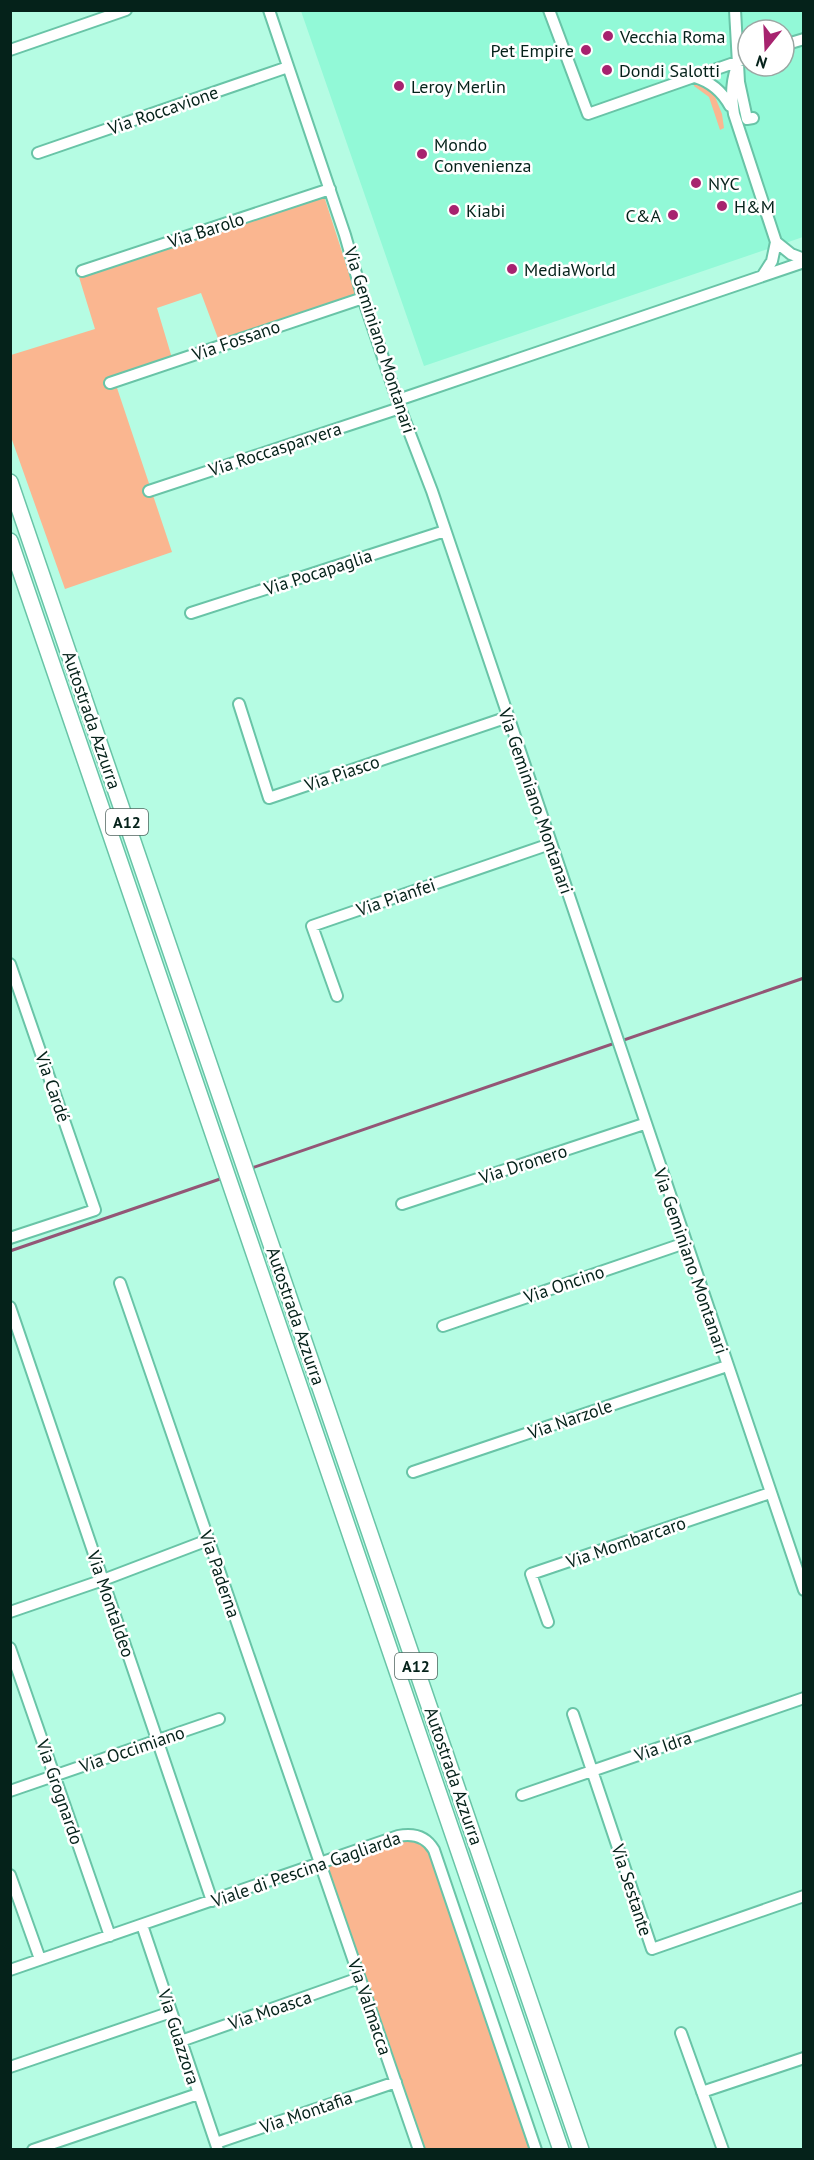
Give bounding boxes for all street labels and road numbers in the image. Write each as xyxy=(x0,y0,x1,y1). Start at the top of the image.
street label: Via Roccavione xyxy=(104,80,221,140)
street label: Via Barolo xyxy=(164,207,247,253)
street label: Via Geminiano Montanari xyxy=(339,243,421,436)
street label: Via Fossano xyxy=(188,314,283,366)
street label: Via Roccasparvera xyxy=(205,417,344,482)
street label: Via Pocapaglia xyxy=(260,544,375,601)
street label: Autostrada Azzurra xyxy=(58,648,126,792)
street label: Via Geminiano Montanari xyxy=(493,704,579,897)
street label: Via Piasco xyxy=(301,750,382,797)
road number: A12 xyxy=(106,809,148,835)
street label: Via Pianfei xyxy=(353,873,438,922)
street label: Via Cardé xyxy=(30,1048,76,1125)
street label: Via Dronero xyxy=(475,1139,570,1189)
street label: Via Geminiano Montanari xyxy=(648,1164,734,1357)
street label: Autostrada Azzurra xyxy=(262,1244,330,1388)
street label: Via Oncino xyxy=(520,1260,607,1309)
street label: Via Narzole xyxy=(524,1394,615,1444)
street label: Via Mombarcaro xyxy=(562,1511,689,1574)
street label: Via Paderna xyxy=(194,1526,246,1621)
street label: Via Montaldeo xyxy=(82,1547,140,1660)
road number: A12 xyxy=(395,1653,437,1679)
street label: Autostrada Azzurra xyxy=(420,1704,488,1848)
street label: Via Occimiano xyxy=(75,1720,188,1778)
street label: Via Idra xyxy=(631,1726,695,1767)
street label: Via Grognardo xyxy=(31,1736,89,1847)
street label: Viale di Pescina Gagliarda xyxy=(207,1826,404,1913)
street label: Via Sestante xyxy=(606,1840,658,1939)
street label: Via Valmacca xyxy=(343,1955,397,2058)
street label: Via Guazzora xyxy=(152,1985,205,2088)
street label: Via Moasca xyxy=(225,1985,315,2035)
street label: Via Montafia xyxy=(256,2085,355,2139)

